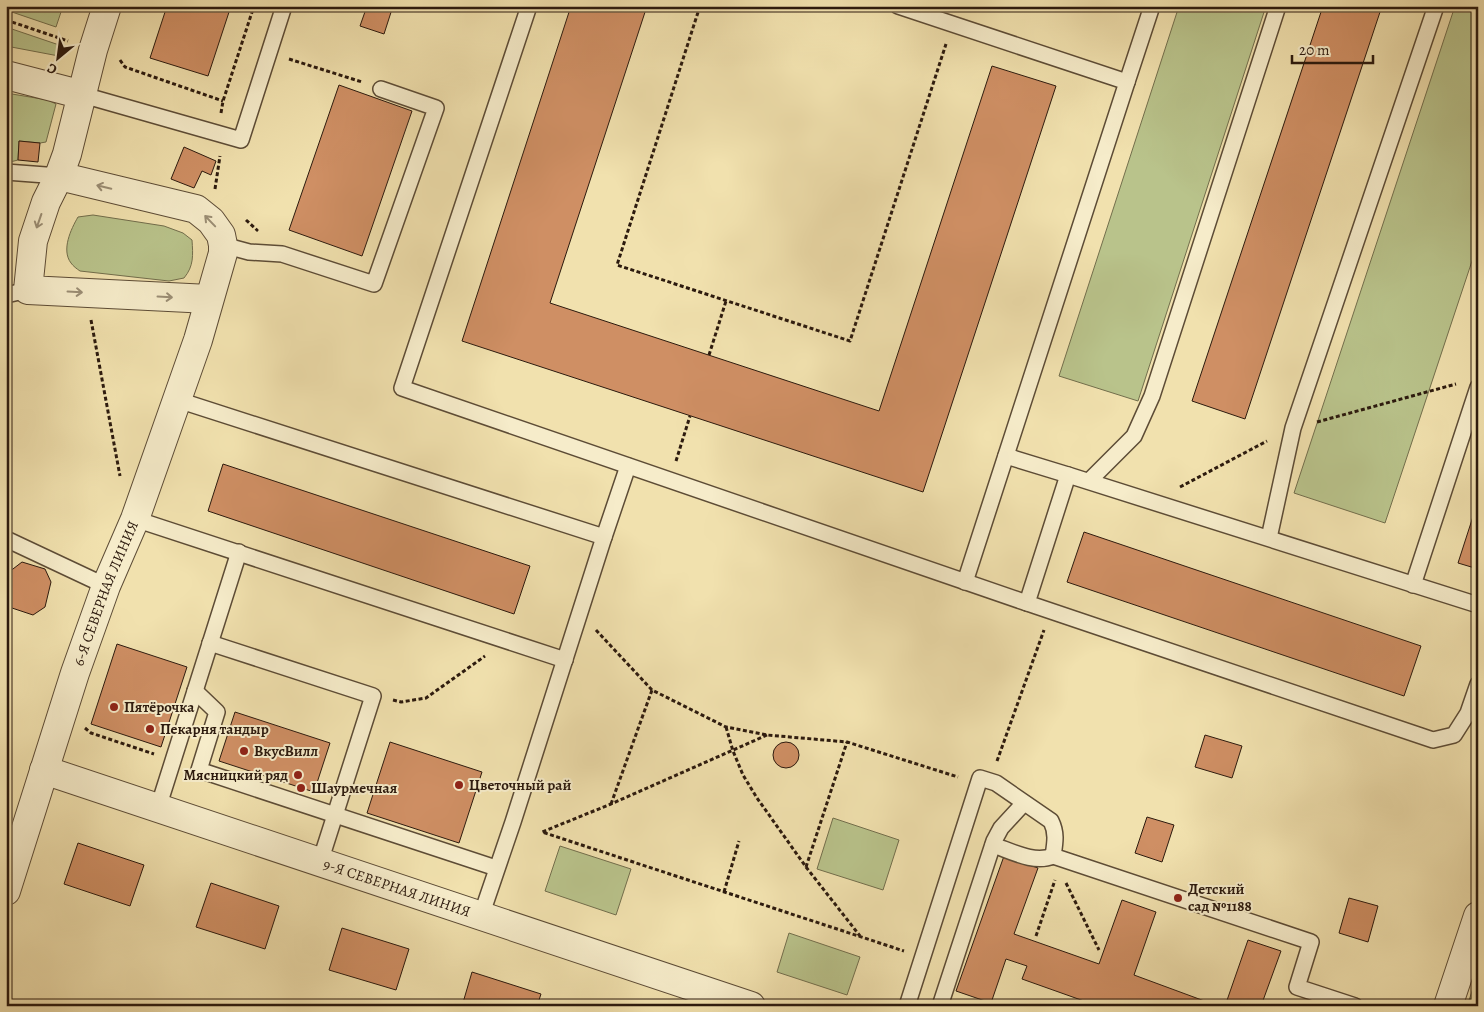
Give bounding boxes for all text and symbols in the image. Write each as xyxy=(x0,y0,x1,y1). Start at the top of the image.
north arrow xyxy=(32,32,82,82)
scale bar xyxy=(1292,32,1373,64)
text: 20 m xyxy=(1299,40,1330,60)
text: С xyxy=(43,58,60,79)
one-way arrow xyxy=(96,182,112,191)
one-way arrow xyxy=(34,213,44,229)
one-way arrow xyxy=(204,215,216,227)
one-way arrow xyxy=(66,287,82,297)
one-way arrow xyxy=(157,292,173,301)
street label: 6-Я СЕВЕРНАЯ ЛИНИЯ xyxy=(68,518,143,669)
place label: Пятёрочка xyxy=(124,697,195,717)
marker: Пятёрочка xyxy=(108,701,120,713)
place label: Пекарня тандыр xyxy=(160,719,269,739)
marker: Пекарня тандыр xyxy=(144,723,156,735)
place label: ВкусВилл xyxy=(254,741,318,761)
marker: ВкусВилл xyxy=(238,745,250,757)
place label: Мясницкий ряд xyxy=(183,765,288,785)
marker: Мясницкий ряд xyxy=(292,769,304,781)
place label: Цветочный рай xyxy=(469,775,571,795)
place label: Шаурмечная xyxy=(311,778,398,798)
marker: Цветочный рай xyxy=(453,779,465,791)
marker: Шаурмечная xyxy=(295,782,307,794)
street label: 9-Я СЕВЕРНАЯ ЛИНИЯ xyxy=(321,854,473,922)
place label: Детский сад №1188 xyxy=(1188,879,1252,916)
marker: Детский сад №1188 xyxy=(1172,892,1184,904)

